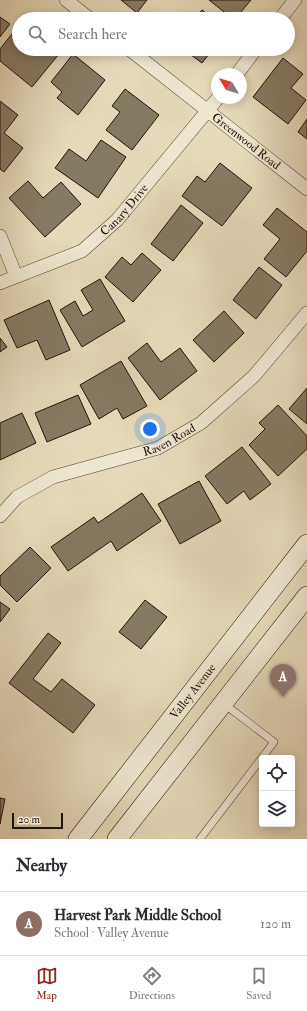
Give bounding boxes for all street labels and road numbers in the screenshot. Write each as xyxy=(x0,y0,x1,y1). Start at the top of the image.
street label: Greenwood Road xyxy=(209,110,283,173)
street label: Canary Drive xyxy=(97,181,151,239)
street label: Raven Road xyxy=(141,420,198,459)
street label: Valley Avenue xyxy=(166,661,219,722)

